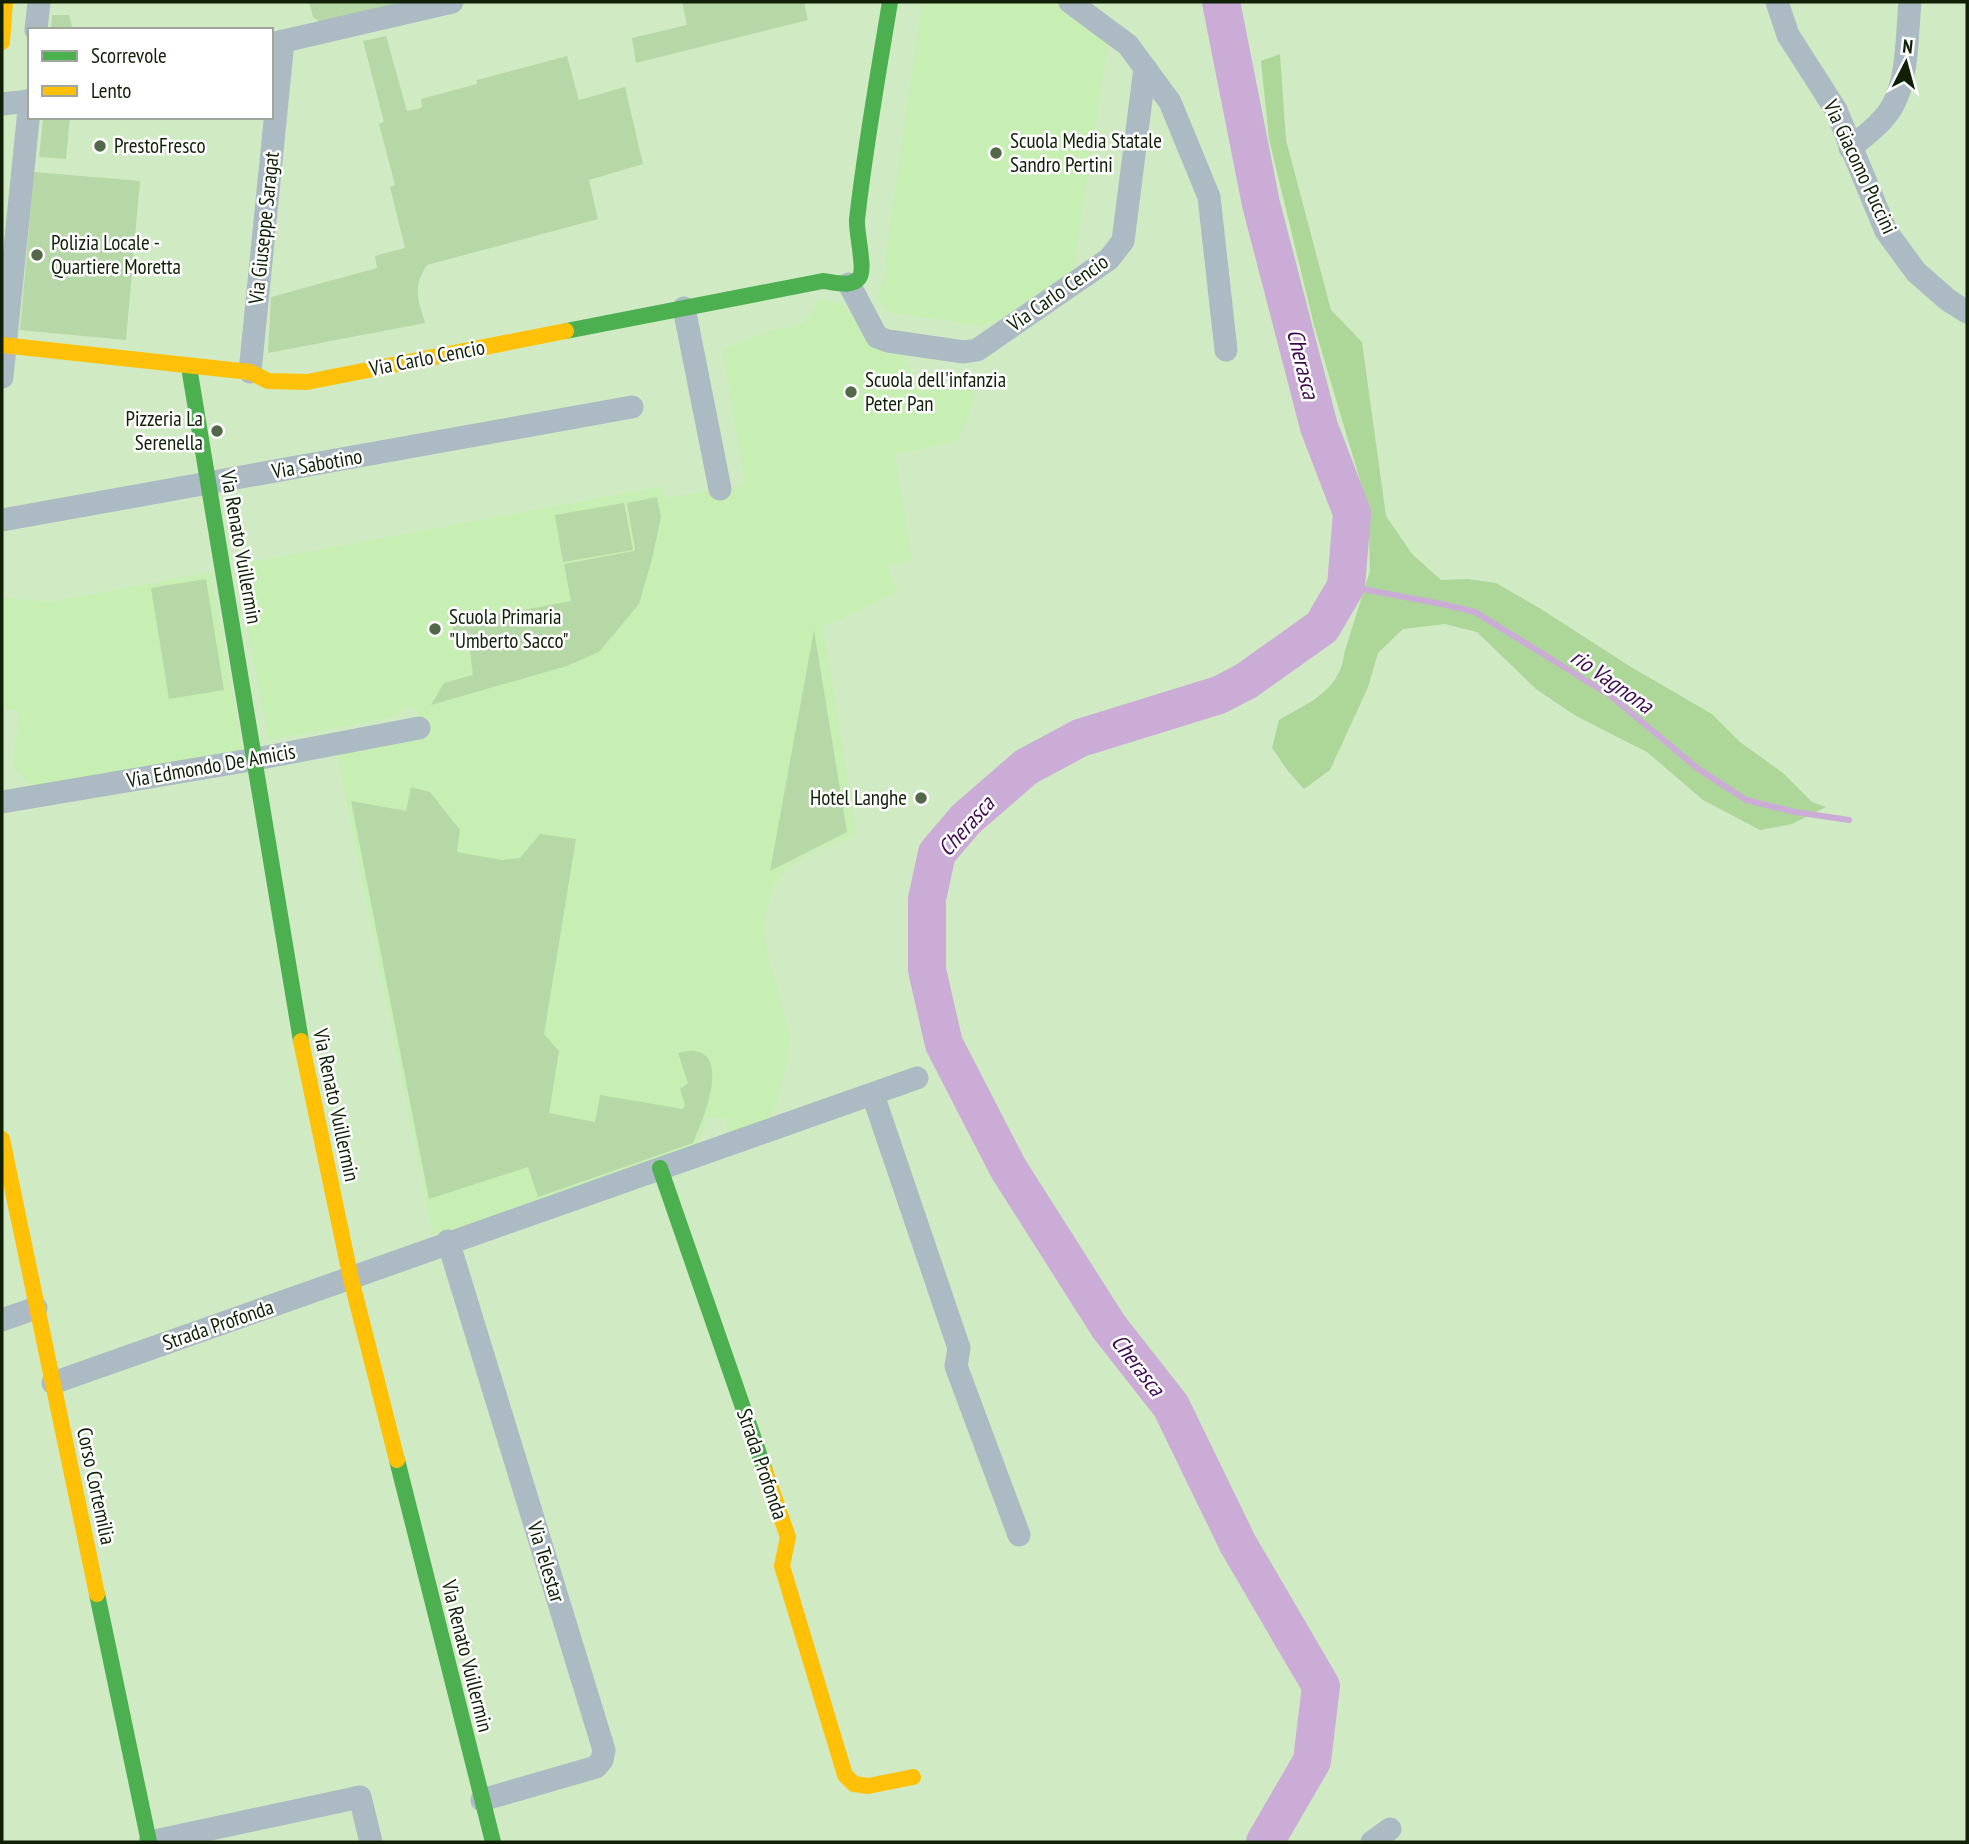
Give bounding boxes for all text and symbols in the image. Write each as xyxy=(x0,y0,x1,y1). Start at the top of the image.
legend xyxy=(28,28,273,119)
north arrow xyxy=(1871,28,1941,98)
text: N xyxy=(1901,34,1914,59)
text: Scorrevole xyxy=(91,42,167,69)
text: Lento xyxy=(91,77,131,104)
street label: Via Giacomo Puccini xyxy=(1817,95,1903,238)
place label: Scuola Media Statale Sandro Pertini xyxy=(1010,127,1162,178)
place label: PrestoFresco xyxy=(114,132,206,159)
marker: PrestoFresco xyxy=(92,138,108,154)
marker: Scuola Media Statale Sandro Pertini xyxy=(988,145,1004,161)
street label: Via Giuseppe Saragat xyxy=(242,150,285,306)
place label: Polizia Locale - Quartiere Moretta xyxy=(51,229,181,280)
marker: Polizia Locale - Quartiere Moretta xyxy=(29,247,45,263)
street label: Via Carlo Cencio xyxy=(1001,248,1113,338)
water label: Cherasca xyxy=(1281,326,1327,403)
street label: Via Carlo Cencio xyxy=(366,333,487,382)
place label: Scuola dell'infanzia Peter Pan xyxy=(865,366,1006,417)
marker: Scuola dell'infanzia Peter Pan xyxy=(843,384,859,400)
place label: Pizzeria La Serenella xyxy=(125,405,203,456)
marker: Pizzeria La Serenella xyxy=(209,423,225,439)
street label: Via Sabotino xyxy=(269,442,364,485)
street label: Via Renato Vuillermin xyxy=(215,467,268,626)
place label: Scuola Primaria "Umberto Sacco" xyxy=(449,603,569,654)
marker: Scuola Primaria "Umberto Sacco" xyxy=(427,621,443,637)
water label: rio Vagnona xyxy=(1566,642,1660,720)
street label: Via Edmondo De Amicis xyxy=(124,737,297,794)
place label: Hotel Langhe xyxy=(810,784,907,811)
water label: Cherasca xyxy=(931,788,1001,862)
marker: Hotel Langhe xyxy=(913,790,929,806)
street label: Via Renato Vuillermin xyxy=(307,1025,366,1184)
street label: Strada Profonda xyxy=(159,1293,277,1356)
water label: Cherasca xyxy=(1105,1328,1173,1403)
street label: Strada Profonda xyxy=(731,1405,794,1523)
street label: Corso Cortemilia xyxy=(71,1425,122,1547)
street label: Via Telestar xyxy=(521,1517,572,1606)
street label: Via Renato Vuillermin xyxy=(435,1576,499,1735)

